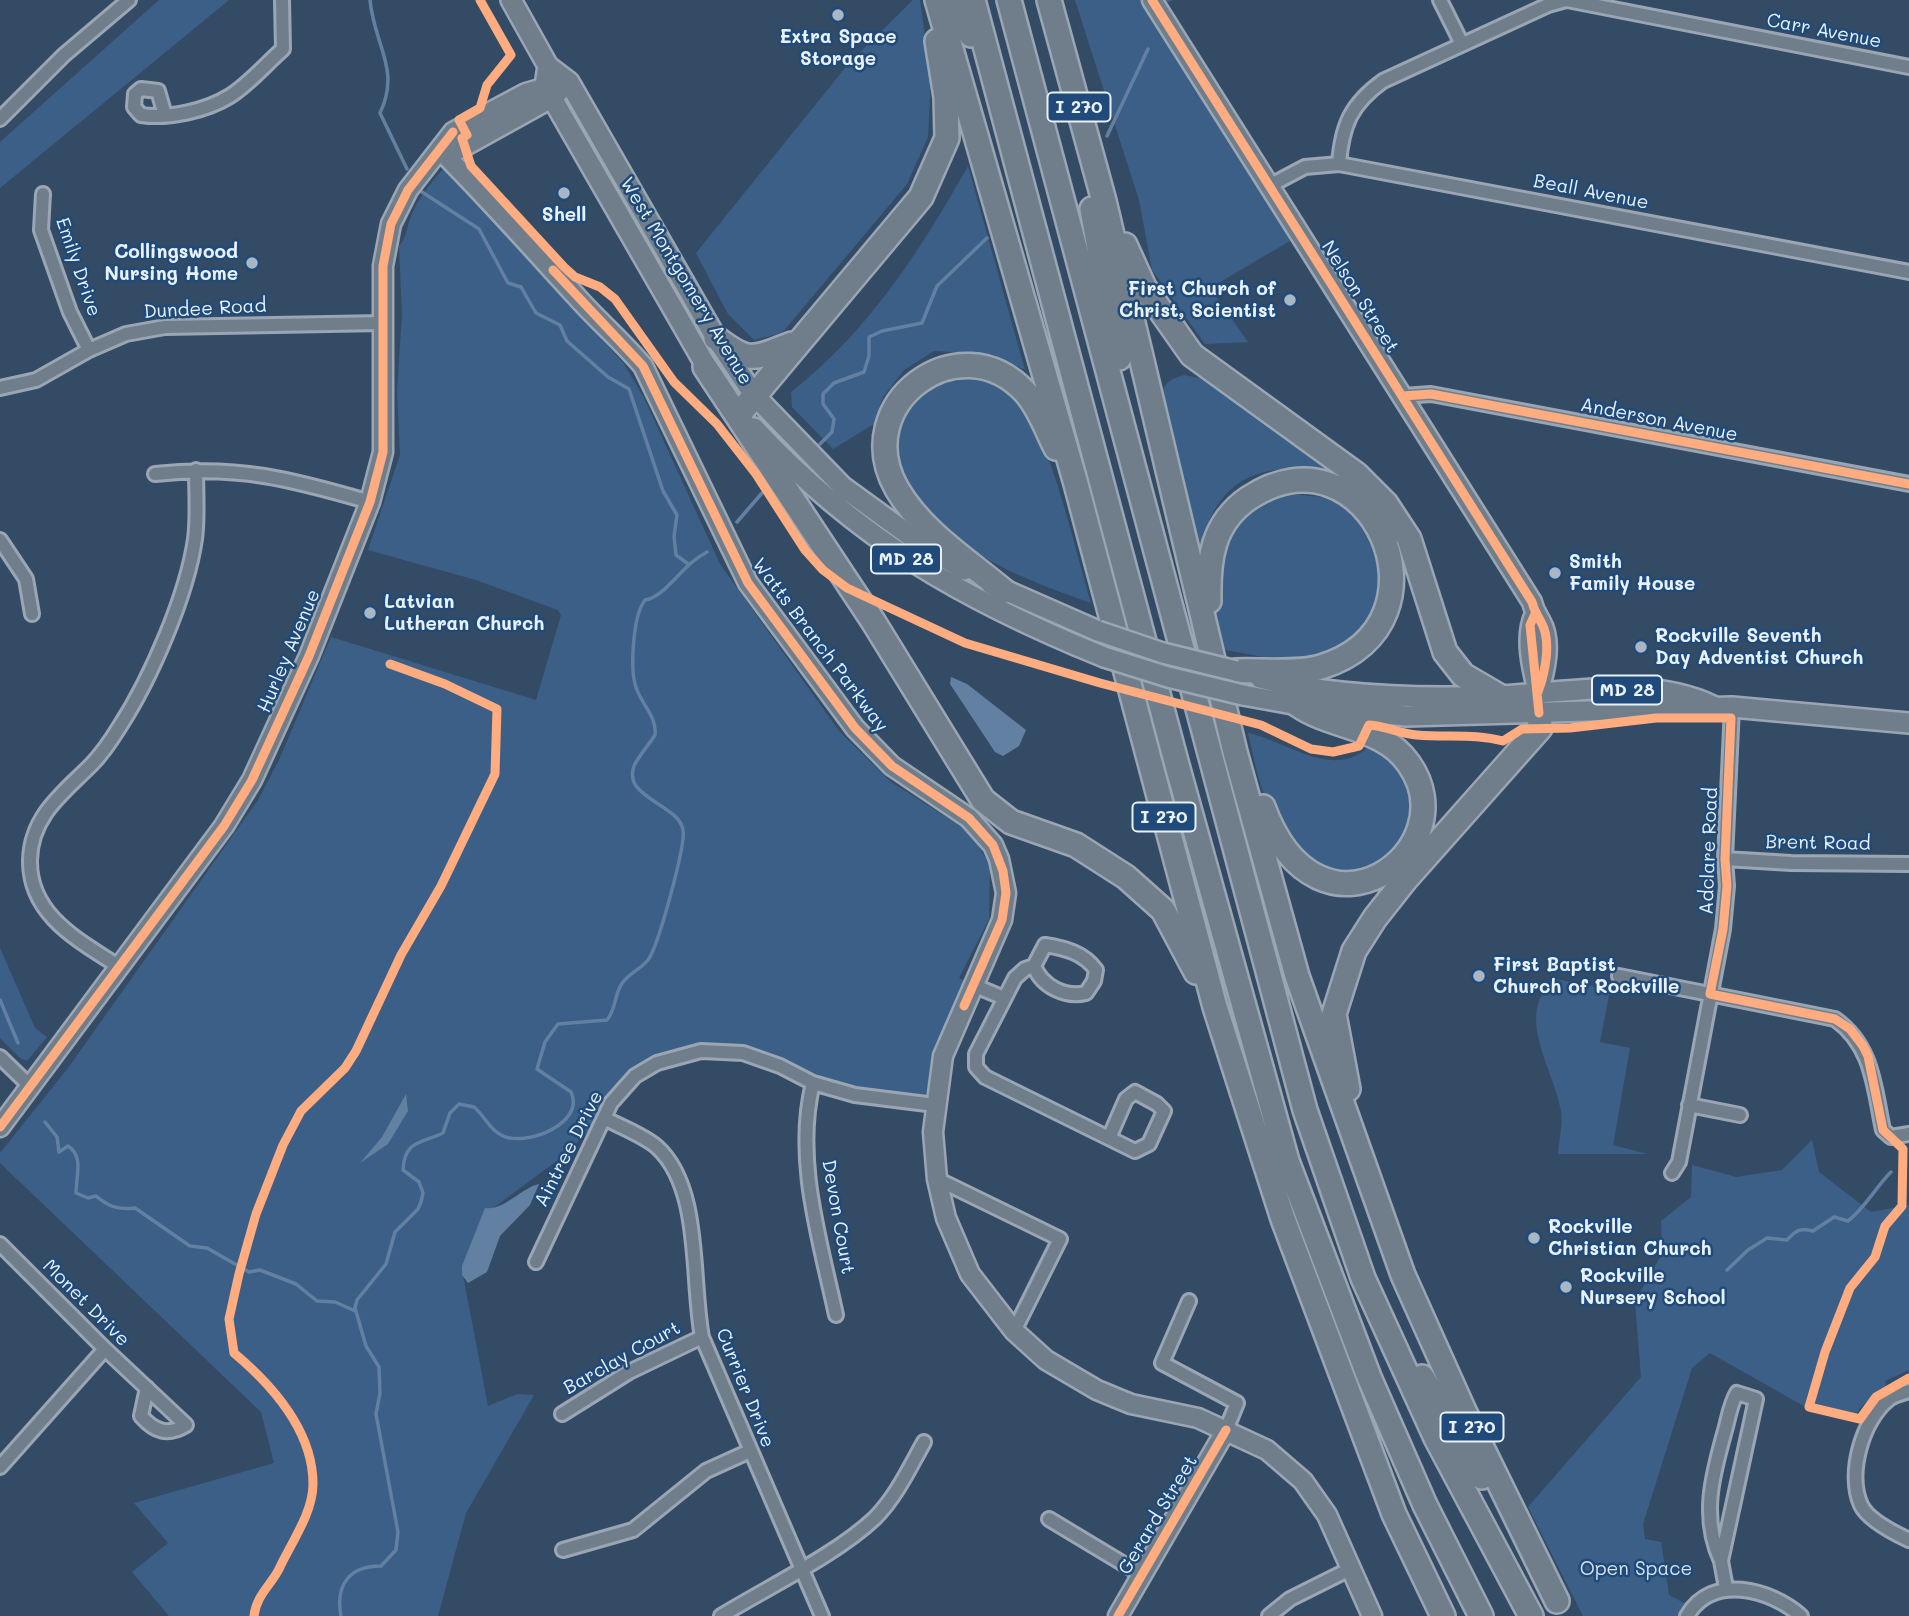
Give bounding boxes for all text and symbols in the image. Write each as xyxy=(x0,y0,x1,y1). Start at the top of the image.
marker: Extra Space Storage xyxy=(830,7,846,23)
street label: Carr Avenue xyxy=(1765,9,1883,53)
place label: Extra Space Storage xyxy=(779,26,897,70)
road number: I 270 xyxy=(1048,92,1110,122)
street label: Beall Avenue xyxy=(1532,170,1650,214)
street label: West Montgomery Avenue xyxy=(615,173,757,389)
marker: Shell xyxy=(556,185,572,201)
place label: Shell xyxy=(542,204,586,226)
street label: Emily Drive xyxy=(50,215,106,319)
street label: Nelson Street xyxy=(1316,237,1404,357)
place label: Collingswood Nursing Home xyxy=(104,241,238,285)
marker: Collingswood Nursing Home xyxy=(244,255,260,271)
place label: First Church of Christ, Scientist xyxy=(1119,278,1276,322)
marker: First Church of Christ, Scientist xyxy=(1282,292,1298,308)
street label: Dundee Road xyxy=(143,294,267,324)
street label: Anderson Avenue xyxy=(1578,394,1740,446)
road number: MD 28 xyxy=(871,544,941,574)
place label: Smith Family House xyxy=(1569,551,1695,595)
street label: Watts Branch Parkway xyxy=(747,554,893,736)
marker: Smith Family House xyxy=(1547,565,1563,581)
street label: Hurley Avenue xyxy=(253,586,325,716)
place label: Latvian Lutheran Church xyxy=(384,591,544,635)
marker: Latvian Lutheran Church xyxy=(362,605,378,621)
place label: Rockville Seventh Day Adventist Church xyxy=(1655,625,1863,669)
marker: Rockville Seventh Day Adventist Church xyxy=(1633,639,1649,655)
road number: MD 28 xyxy=(1592,676,1662,704)
street label: Adclare Road xyxy=(1695,787,1723,915)
road number: I 270 xyxy=(1132,802,1196,832)
street label: Brent Road xyxy=(1765,831,1871,855)
place label: First Baptist Church of Rockville xyxy=(1493,954,1679,998)
marker: First Baptist Church of Rockville xyxy=(1471,968,1487,984)
street label: Aintree Drive xyxy=(530,1087,608,1211)
street label: Devon Court xyxy=(817,1158,859,1276)
place label: Rockville Christian Church xyxy=(1548,1216,1712,1260)
marker: Rockville Christian Church xyxy=(1526,1230,1542,1246)
street label: Monet Drive xyxy=(38,1255,134,1351)
place label: Rockville Nursery School xyxy=(1580,1265,1726,1309)
marker: Rockville Nursery School xyxy=(1558,1279,1574,1295)
street label: Barclay Court xyxy=(560,1316,684,1400)
street label: Currier Drive xyxy=(711,1325,779,1451)
road number: I 270 xyxy=(1440,1412,1504,1442)
street label: Gerard Street xyxy=(1113,1451,1203,1579)
park label: Open Space xyxy=(1580,1558,1692,1580)

